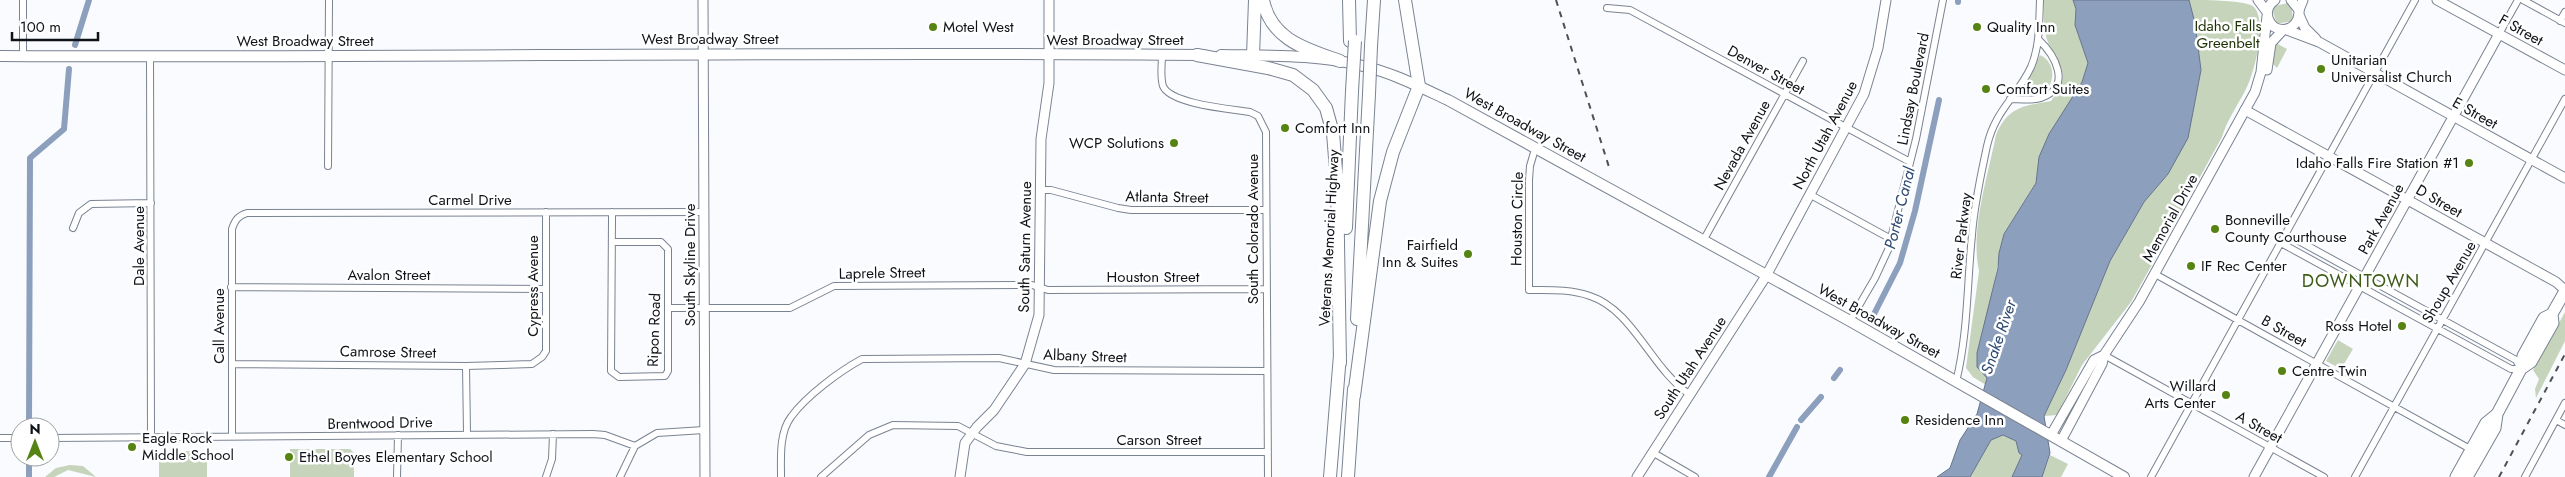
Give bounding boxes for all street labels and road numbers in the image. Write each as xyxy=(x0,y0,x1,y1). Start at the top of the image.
street label: F Street xyxy=(2495,9,2548,51)
street label: West Broadway Street xyxy=(642,28,779,50)
street label: West Broadway Street xyxy=(1047,29,1184,51)
street label: West Broadway Street xyxy=(237,30,374,52)
street label: Lindsay Boulevard xyxy=(1891,31,1935,147)
street label: Denver Street xyxy=(1723,40,1809,100)
street label: North Utah Avenue xyxy=(1787,77,1863,193)
street label: West Broadway Street xyxy=(1460,82,1591,168)
street label: E Street xyxy=(2448,92,2502,135)
street label: Nevada Avenue xyxy=(1708,96,1776,194)
street label: Veterans Memorial Highway xyxy=(1313,148,1345,327)
street label: South Colorado Avenue xyxy=(1242,153,1264,304)
street label: Memorial Drive xyxy=(2137,170,2203,266)
street label: Houston Circle xyxy=(1505,171,1529,266)
street label: Park Avenue xyxy=(2352,179,2410,258)
street label: D Street xyxy=(2412,179,2467,223)
street label: South Saturn Avenue xyxy=(1013,181,1037,313)
street label: Atlanta Street xyxy=(1125,185,1209,209)
street label: Carmel Drive xyxy=(428,189,512,211)
street label: River Parkway xyxy=(1945,191,1977,280)
street label: South Skyline Drive xyxy=(679,203,701,326)
street label: Dale Avenue xyxy=(128,206,150,286)
street label: Cypress Avenue xyxy=(522,235,544,337)
street label: Shoup Avenue xyxy=(2416,236,2482,327)
street label: Laprele Street xyxy=(838,261,926,285)
street label: Avalon Street xyxy=(348,264,431,286)
street label: Houston Street xyxy=(1107,266,1200,288)
street label: West Broadway Street xyxy=(1814,278,1945,364)
street label: Call Avenue xyxy=(208,288,230,364)
street label: Ripon Road xyxy=(642,293,666,367)
street label: B Street xyxy=(2257,310,2311,353)
street label: South Utah Avenue xyxy=(1648,312,1732,424)
street label: Camrose Street xyxy=(340,340,437,364)
street label: Albany Street xyxy=(1043,344,1128,368)
street label: A Street xyxy=(2232,405,2287,449)
street label: Brentwood Drive xyxy=(327,411,433,435)
street label: Carson Street xyxy=(1116,429,1202,451)

